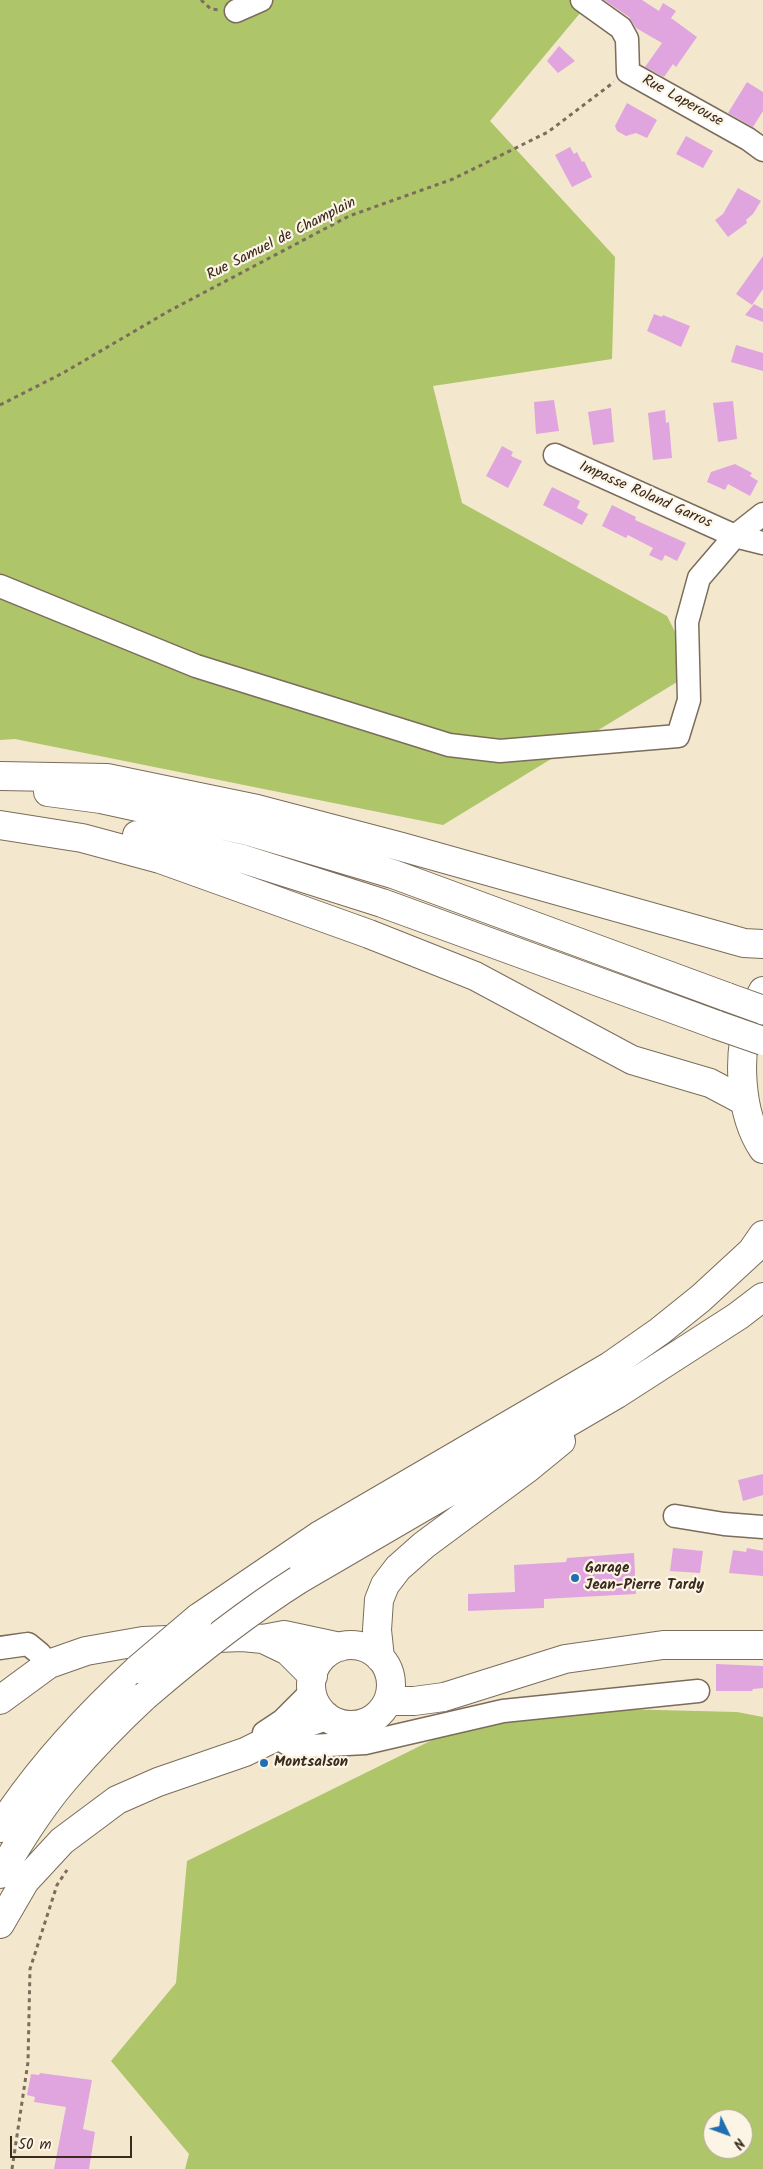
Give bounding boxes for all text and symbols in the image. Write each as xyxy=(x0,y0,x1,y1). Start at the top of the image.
street label: Rue Laperouse xyxy=(638,72,726,132)
street label: Rue Samuel de Champlain xyxy=(204,195,360,285)
street label: Impasse Roland Garros xyxy=(576,459,714,533)
place label: Garage Jean-Pierre Tardy xyxy=(585,1560,704,1595)
marker: Garage Jean-Pierre Tardy xyxy=(569,1572,581,1584)
place label: Montsalson xyxy=(274,1754,348,1772)
marker: Montsalson xyxy=(258,1757,270,1769)
north arrow xyxy=(703,2109,753,2159)
scale bar xyxy=(12,2126,135,2158)
text: 50 m xyxy=(18,2133,52,2157)
text: N xyxy=(727,2133,750,2154)

